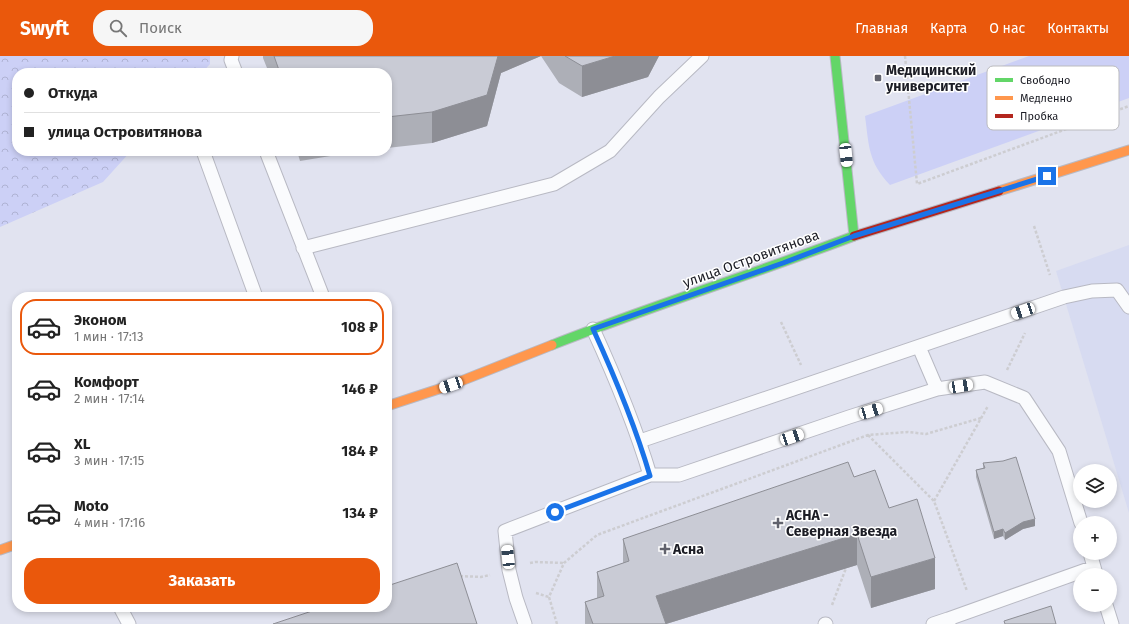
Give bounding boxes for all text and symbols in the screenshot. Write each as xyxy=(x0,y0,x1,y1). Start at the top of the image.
search box xyxy=(93,10,373,46)
text: Swyft xyxy=(20,17,69,40)
icon: search xyxy=(107,17,129,39)
text: Поиск xyxy=(139,19,182,37)
text: Главная xyxy=(855,20,908,37)
text: Карта xyxy=(930,20,967,37)
text: О нас xyxy=(989,20,1025,37)
text: Контакты xyxy=(1047,20,1109,37)
place label: Медицинский университет xyxy=(885,62,976,95)
legend xyxy=(987,66,1119,130)
marker: Медицинский университет xyxy=(873,73,883,83)
text: Свободно xyxy=(1020,74,1070,87)
text: Откуда xyxy=(48,84,98,102)
text: Медленно xyxy=(1020,92,1072,105)
text: Пробка xyxy=(1020,110,1058,123)
text: улица Островитянова xyxy=(48,123,202,141)
car xyxy=(839,142,853,168)
route end xyxy=(1038,167,1056,185)
street label: улица Островитянова xyxy=(681,226,821,292)
car xyxy=(1010,301,1036,321)
icon: car xyxy=(26,309,62,345)
text: Эконом xyxy=(74,311,127,329)
text: 108 ₽ xyxy=(341,318,378,336)
text: 1 мин · 17:13 xyxy=(74,329,143,344)
icon: car xyxy=(26,371,62,407)
text: Комфорт xyxy=(74,373,139,391)
car xyxy=(438,375,464,395)
car xyxy=(948,378,974,394)
text: 146 ₽ xyxy=(342,380,378,398)
text: 2 мин · 17:14 xyxy=(74,391,145,406)
car xyxy=(858,402,884,420)
car xyxy=(779,427,805,447)
icon: car xyxy=(26,433,62,469)
text: XL xyxy=(74,435,90,453)
text: 184 ₽ xyxy=(341,442,378,460)
text: 3 мин · 17:15 xyxy=(74,453,144,468)
map controls xyxy=(1073,464,1117,612)
button: layers xyxy=(1073,464,1117,508)
icon: car xyxy=(26,495,62,531)
text: Moto xyxy=(74,497,109,515)
route start xyxy=(546,503,564,521)
text: 134 ₽ xyxy=(342,504,378,522)
place label: АСНА - Северная Звезда xyxy=(785,507,898,540)
text: 4 мин · 17:16 xyxy=(74,515,145,530)
button: + xyxy=(1073,516,1117,560)
marker: АСНА - Северная Звезда xyxy=(773,518,783,528)
place label: Асна xyxy=(672,541,704,558)
car xyxy=(501,544,515,570)
marker: Асна xyxy=(660,544,670,554)
button: Заказать xyxy=(24,558,380,604)
button: − xyxy=(1073,568,1117,612)

